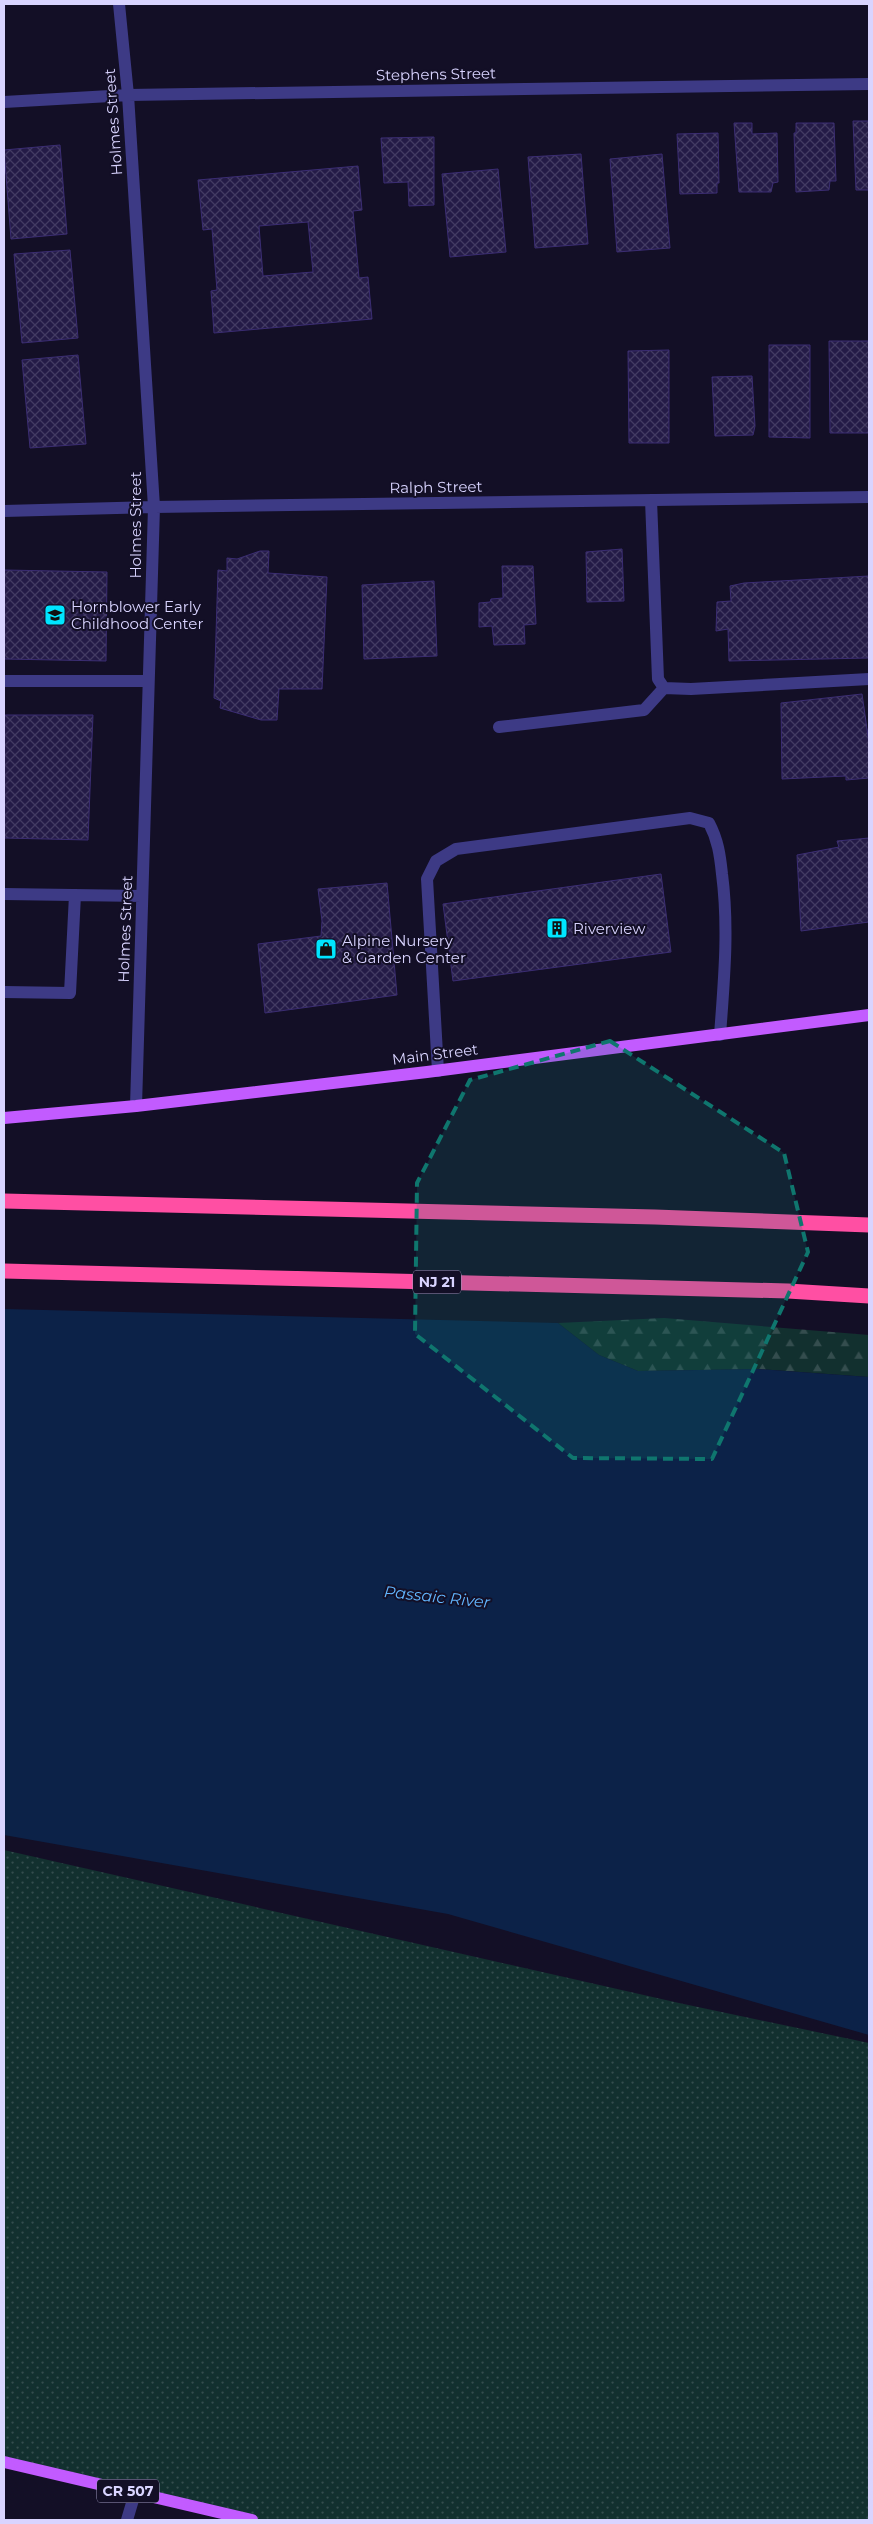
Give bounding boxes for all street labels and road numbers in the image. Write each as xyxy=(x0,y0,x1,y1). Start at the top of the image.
street label: Stephens Street xyxy=(376,63,496,85)
street label: Holmes Street xyxy=(100,68,126,176)
street label: Holmes Street xyxy=(126,471,145,579)
street label: Ralph Street xyxy=(389,477,483,497)
street label: Holmes Street xyxy=(114,875,136,983)
street label: Main Street xyxy=(391,1039,479,1069)
road number: NJ 21 xyxy=(413,1270,461,1294)
road number: CR 507 xyxy=(97,2480,159,2502)

